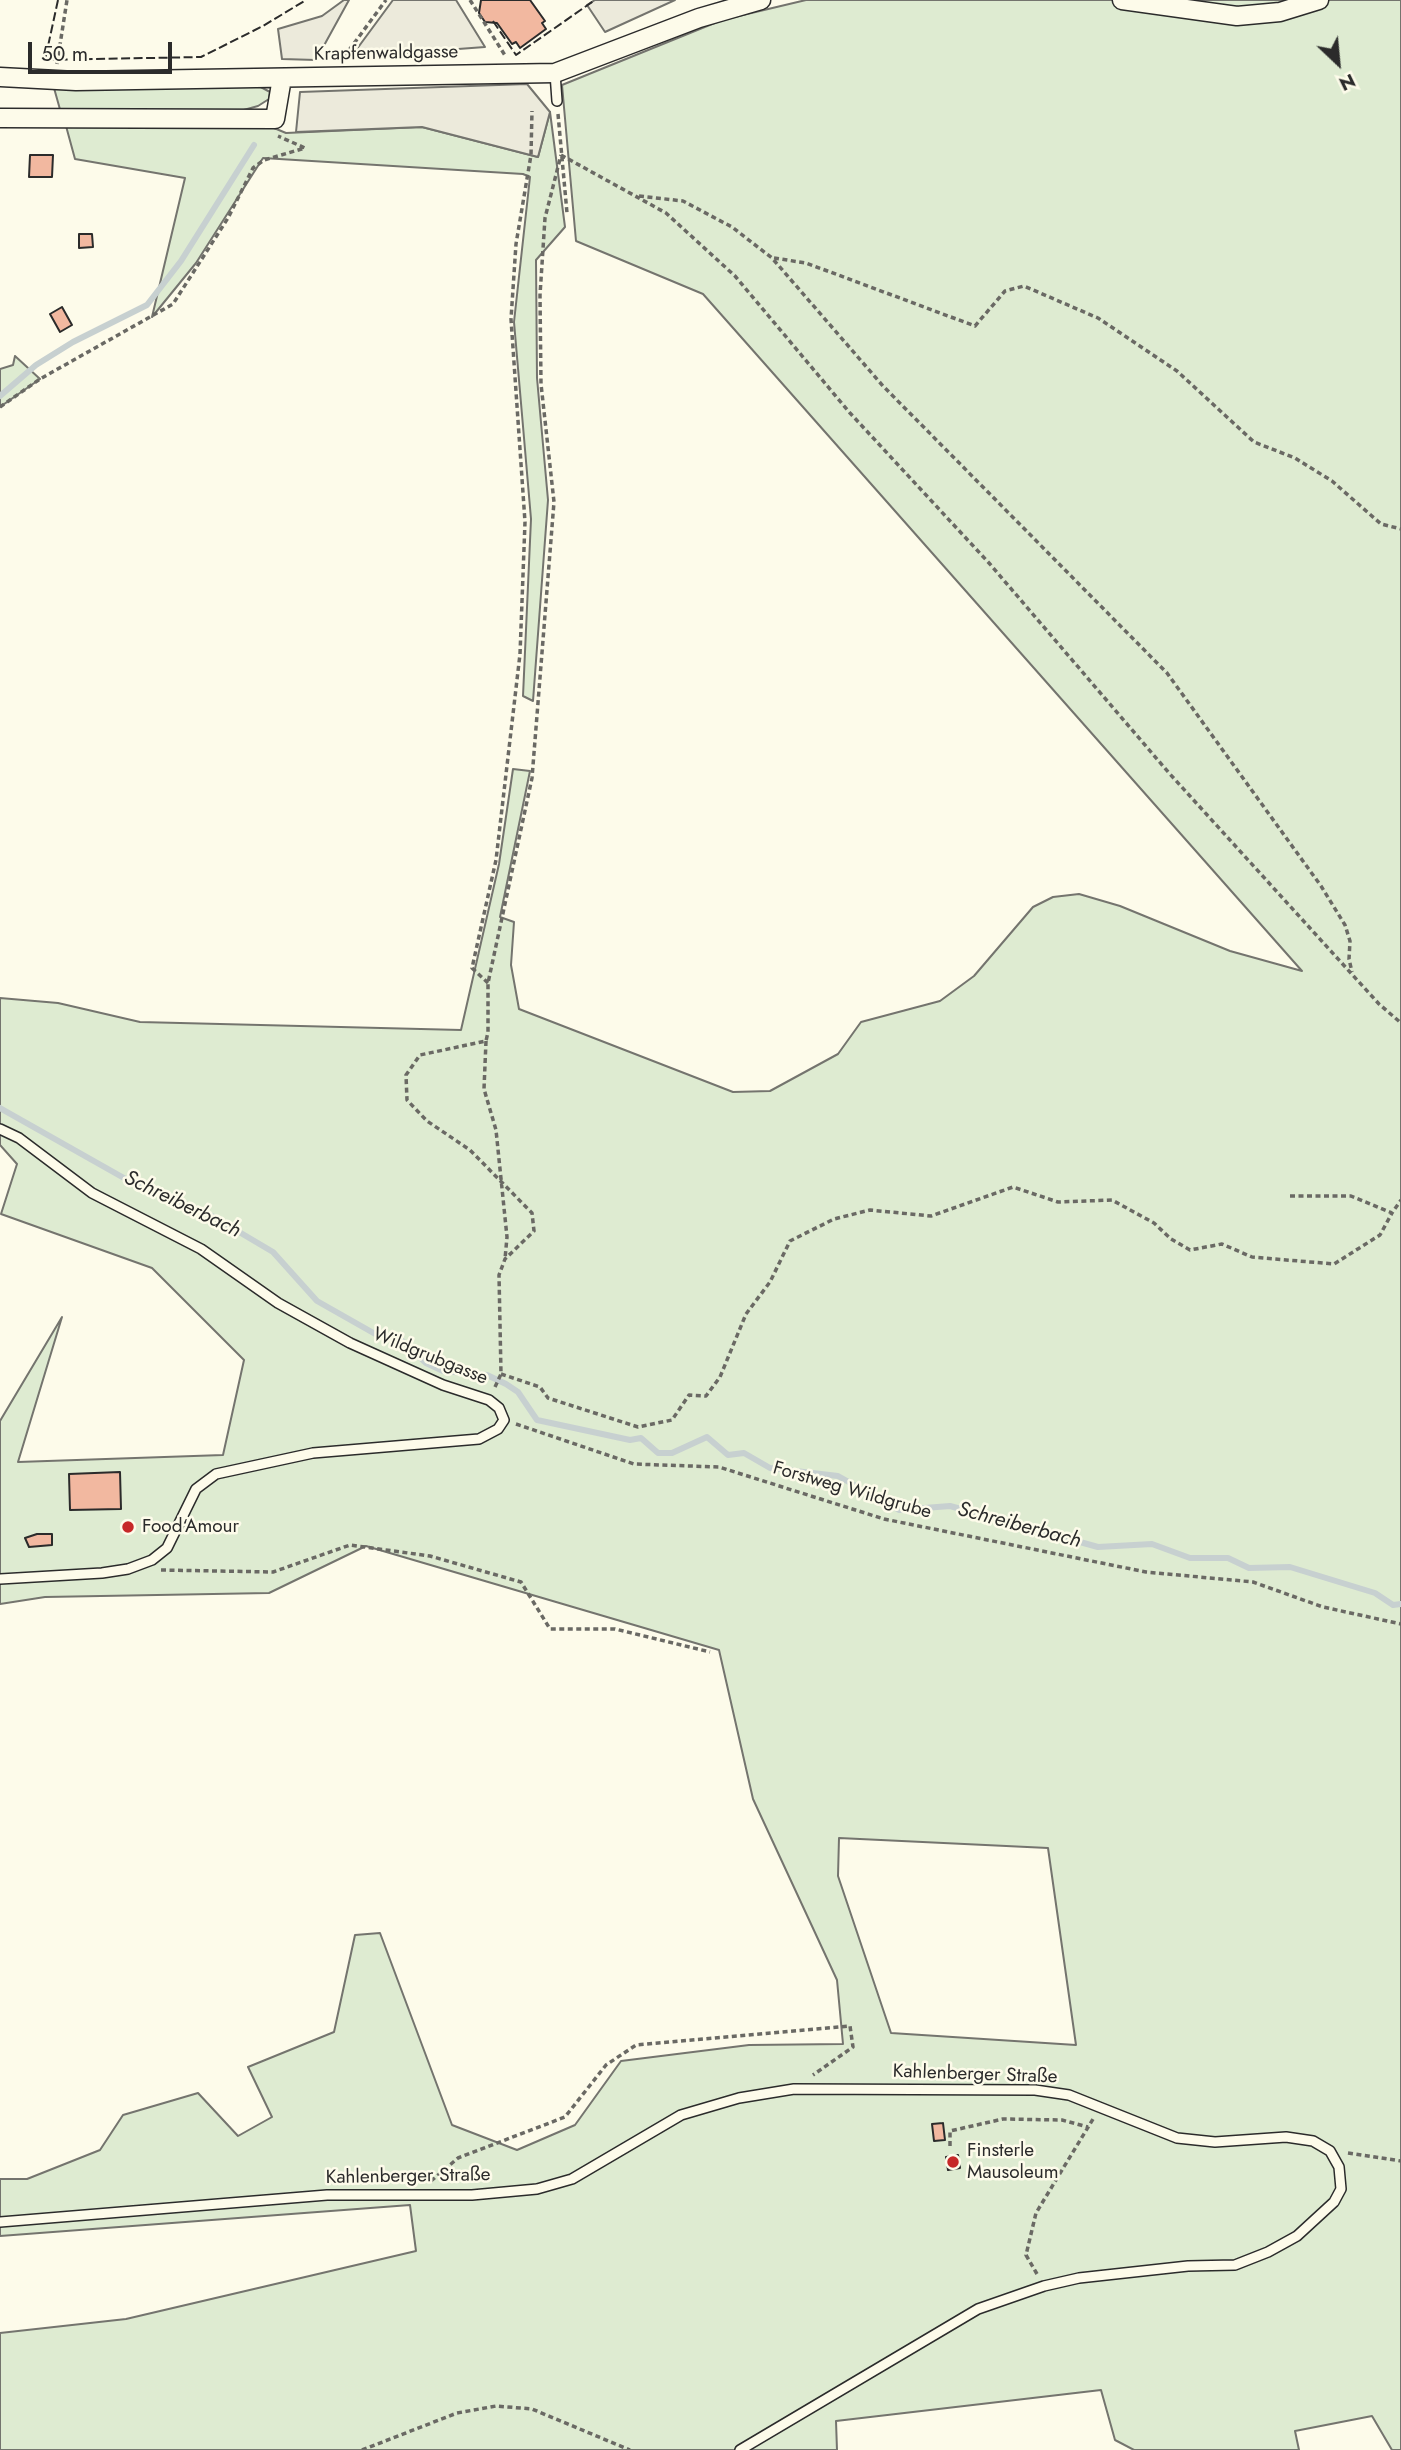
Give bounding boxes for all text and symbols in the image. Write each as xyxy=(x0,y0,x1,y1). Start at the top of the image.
scale bar xyxy=(32,28,175,72)
north arrow xyxy=(1303,28,1373,98)
text: 50 m xyxy=(41,39,88,69)
street label: Krapfenwaldgasse xyxy=(313,41,459,67)
text: N xyxy=(1335,67,1360,98)
water label: Schreiberbach xyxy=(119,1166,245,1244)
street label: Wildgrubgasse xyxy=(369,1324,491,1390)
street label: Forstweg Wildgrube xyxy=(770,1457,934,1525)
water label: Schreiberbach xyxy=(954,1497,1084,1555)
place label: Food‘Amour xyxy=(142,1516,239,1538)
marker: Food‘Amour xyxy=(120,1519,136,1535)
street label: Kahlenberger Straße xyxy=(892,2061,1058,2089)
place label: Finsterle Mausoleum xyxy=(967,2140,1058,2184)
marker: Finsterle Mausoleum xyxy=(945,2154,961,2170)
street label: Kahlenberger Straße xyxy=(325,2164,491,2190)

